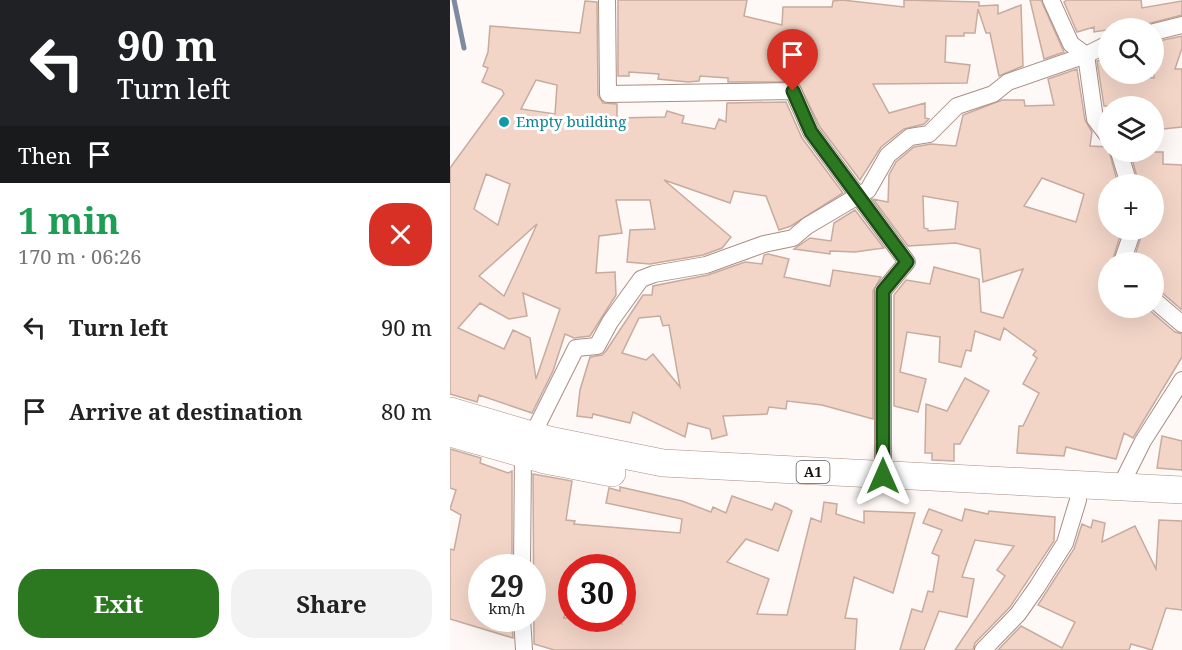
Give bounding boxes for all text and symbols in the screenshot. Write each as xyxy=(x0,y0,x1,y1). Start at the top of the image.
text: 90 m xyxy=(117,16,217,73)
map controls xyxy=(1098,18,1164,318)
button: search xyxy=(1098,18,1164,84)
icon: left xyxy=(18,24,96,102)
pin xyxy=(767,29,818,91)
icon: arrive xyxy=(776,38,809,71)
text: Turn left xyxy=(117,70,230,107)
button: layers xyxy=(1098,96,1164,162)
place label: Empty building xyxy=(516,111,626,131)
marker: Empty building xyxy=(497,115,511,129)
icon: arrive xyxy=(83,138,116,171)
text: Then xyxy=(18,140,71,170)
button: + xyxy=(1098,174,1164,240)
text: 1 min xyxy=(18,196,120,245)
button: close xyxy=(369,203,432,266)
text: 170 m · 06:26 xyxy=(18,243,141,270)
button: − xyxy=(1098,252,1164,318)
icon: left xyxy=(18,311,51,344)
text: Turn left xyxy=(69,312,168,342)
text: 90 m xyxy=(381,312,432,342)
icon: arrive xyxy=(18,395,51,428)
text: Arrive at destination xyxy=(69,396,303,426)
text: 80 m xyxy=(381,396,432,426)
position arrow xyxy=(851,444,915,508)
road number: A1 xyxy=(796,461,830,483)
speed limit sign: 30 xyxy=(558,554,636,632)
text: 29 xyxy=(490,565,524,606)
button: Exit xyxy=(18,569,219,638)
button: Share xyxy=(231,569,432,638)
text: km/h xyxy=(489,598,525,618)

